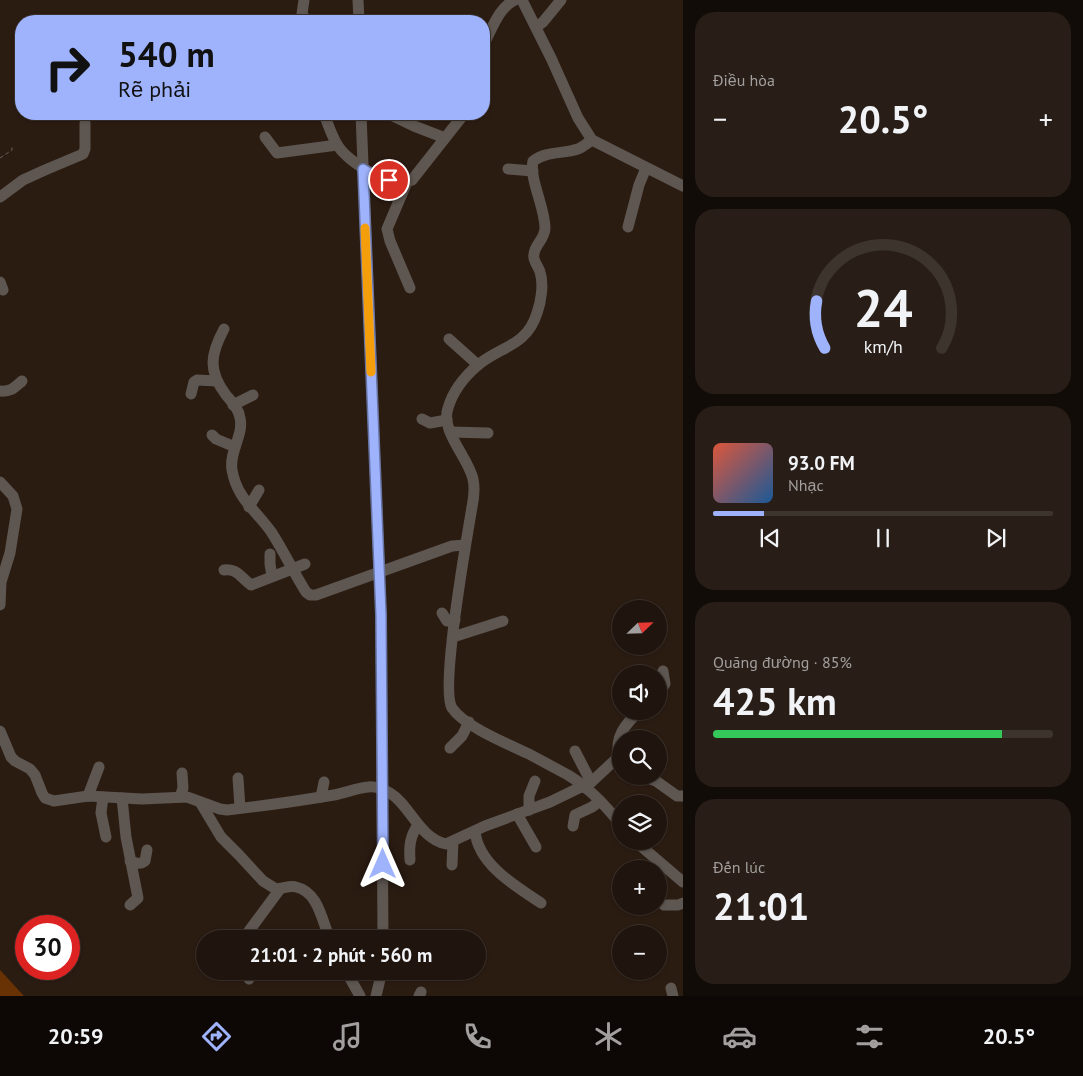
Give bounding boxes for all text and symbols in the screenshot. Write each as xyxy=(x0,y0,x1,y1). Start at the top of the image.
text: 540 m xyxy=(118,31,215,77)
icon: right xyxy=(35,35,100,100)
text: Điều hòa xyxy=(713,70,775,90)
text: Rẽ phải xyxy=(118,75,191,103)
text: 20.5° xyxy=(838,94,928,143)
text: − xyxy=(713,100,727,137)
text: + xyxy=(1039,100,1053,137)
pin xyxy=(368,159,410,201)
icon: arrive xyxy=(375,166,403,194)
text: 24 xyxy=(854,274,912,341)
text: km/h xyxy=(863,335,903,358)
text: 93.0 FM xyxy=(788,451,855,475)
text: Nhạc xyxy=(788,475,824,495)
icon: previous xyxy=(756,524,784,552)
icon: pause xyxy=(869,524,897,552)
icon: next xyxy=(982,524,1010,552)
north arrow xyxy=(612,600,668,655)
map controls xyxy=(612,600,667,980)
text: Quãng đường · 85% xyxy=(713,652,852,672)
button: sound xyxy=(612,665,667,720)
text: 425 km xyxy=(713,676,837,725)
button: search xyxy=(612,730,667,785)
button: layers xyxy=(612,795,667,850)
position arrow xyxy=(356,837,408,889)
text: Đến lúc xyxy=(713,857,765,877)
button: + xyxy=(612,860,667,915)
text: 21:01 xyxy=(713,881,809,930)
speed limit sign: 30 xyxy=(15,915,80,980)
button: − xyxy=(612,925,667,980)
text: 21:01 · 2 phút · 560 m xyxy=(250,943,432,967)
icon: directions xyxy=(199,1019,234,1054)
icon: music xyxy=(330,1019,365,1054)
icon: phone xyxy=(460,1019,495,1054)
icon: climate xyxy=(591,1019,626,1054)
icon: car xyxy=(722,1019,757,1054)
icon: filters xyxy=(852,1019,887,1054)
text: 20:59 xyxy=(48,1022,104,1050)
text: 20.5° xyxy=(983,1022,1035,1050)

